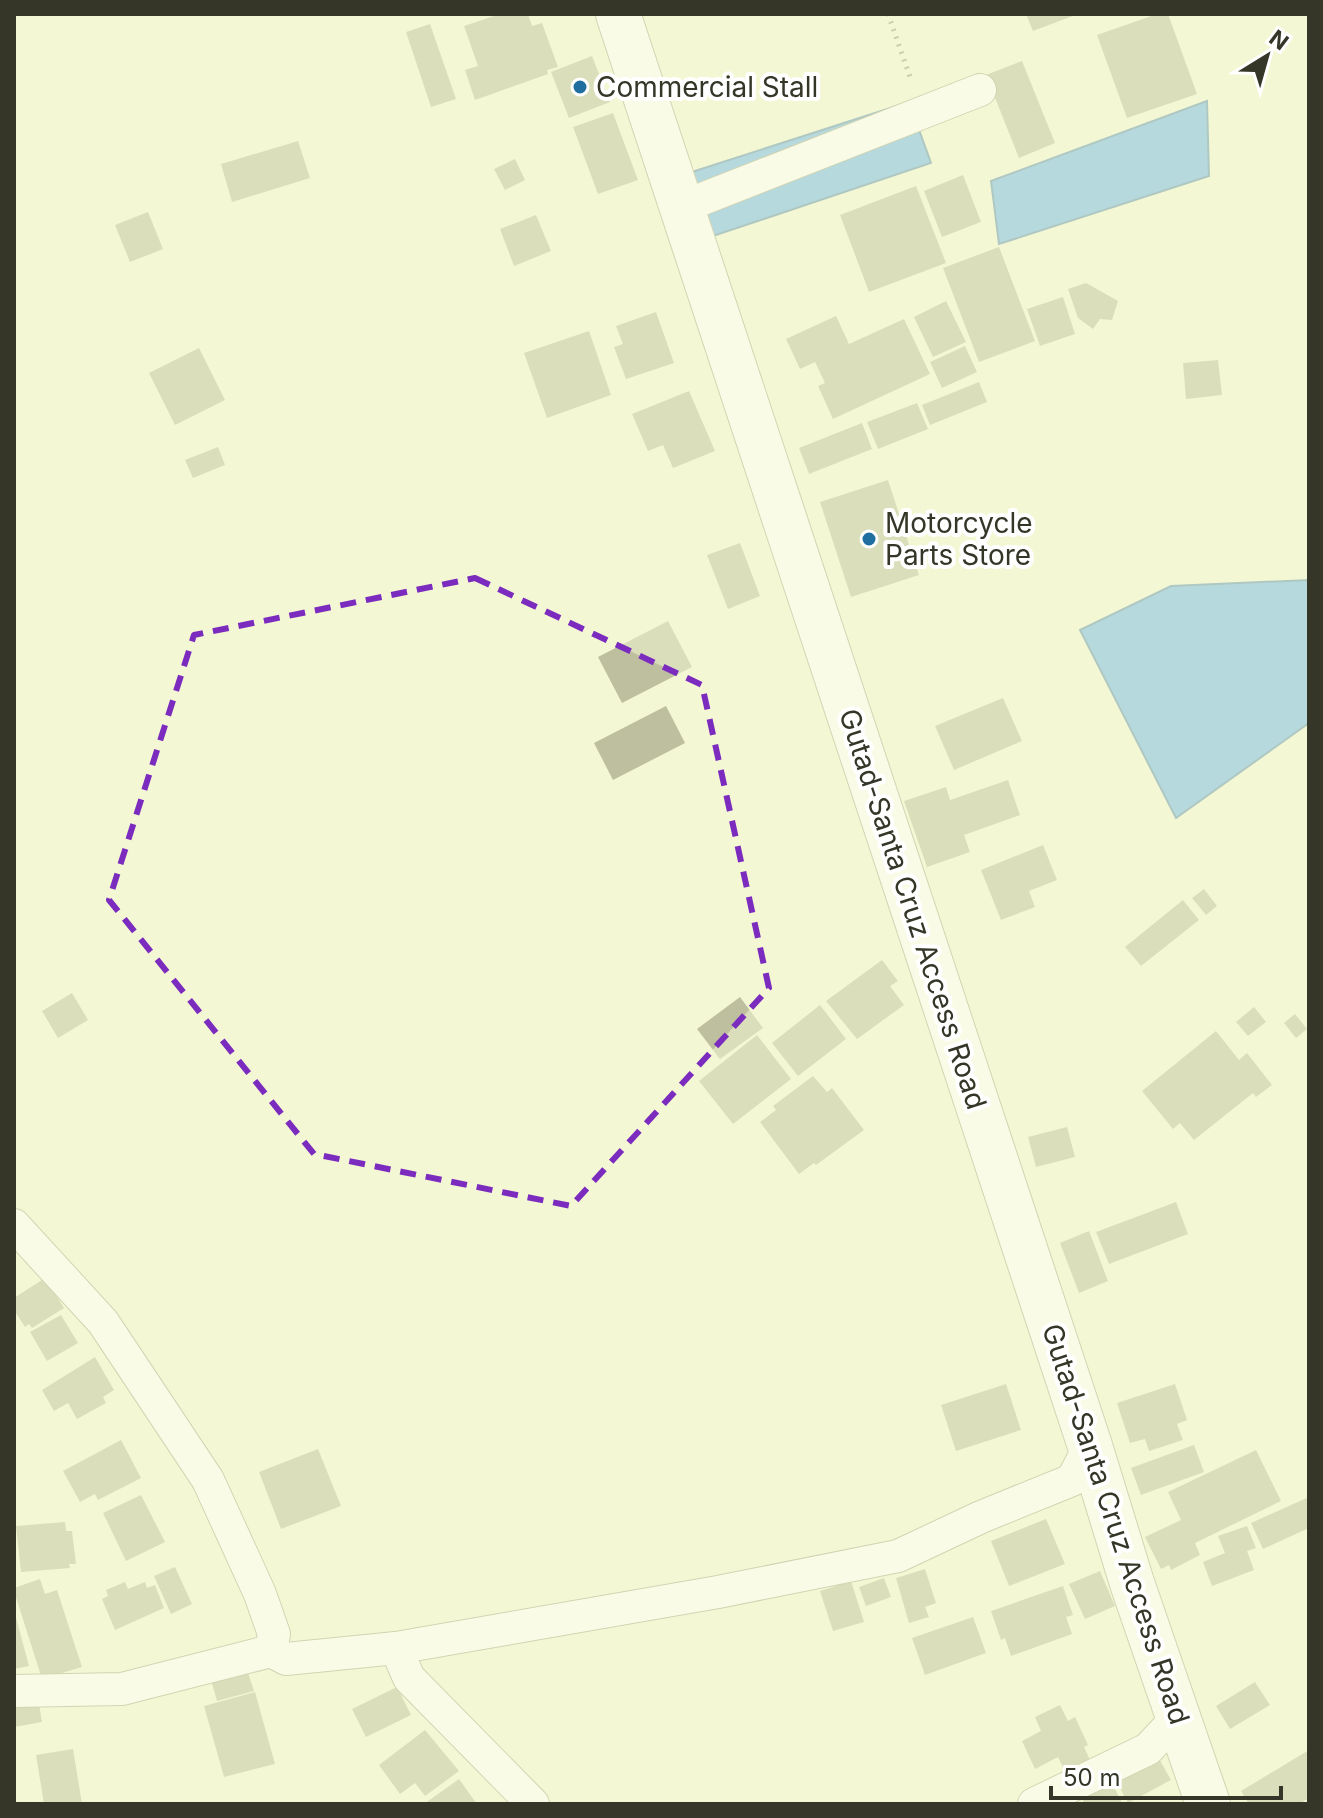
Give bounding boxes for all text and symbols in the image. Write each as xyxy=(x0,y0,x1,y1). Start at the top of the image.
north arrow xyxy=(1227,16,1307,96)
text: N xyxy=(1265,25,1294,55)
place label: Commercial Stall xyxy=(596,70,818,104)
marker: Commercial Stall xyxy=(571,78,589,96)
place label: Motorcycle Parts Store xyxy=(885,506,1033,572)
marker: Motorcycle Parts Store xyxy=(860,530,878,548)
street label: Gutad-Santa Cruz Access Road xyxy=(832,704,994,1114)
street label: Gutad-Santa Cruz Access Road xyxy=(1035,1319,1197,1729)
scale bar xyxy=(1051,1750,1281,1800)
text: 50 m xyxy=(1063,1763,1121,1792)

